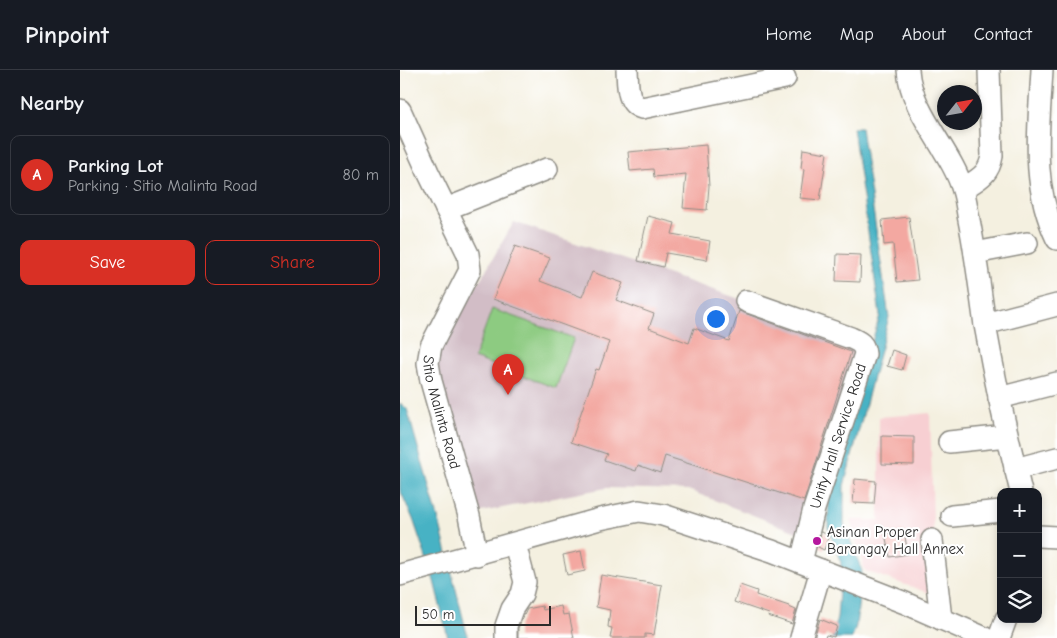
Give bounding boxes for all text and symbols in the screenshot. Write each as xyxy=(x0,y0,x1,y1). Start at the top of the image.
text: Pinpoint xyxy=(25,21,109,49)
text: Home xyxy=(765,24,812,45)
text: Map xyxy=(840,24,874,45)
text: About xyxy=(902,24,946,45)
text: Contact xyxy=(974,24,1032,45)
north arrow xyxy=(937,85,982,130)
text: Nearby xyxy=(20,91,84,115)
text: Parking Lot xyxy=(68,155,163,177)
text: A xyxy=(33,166,41,184)
text: 80 m xyxy=(342,166,379,184)
text: Parking · Sitio Malinta Road xyxy=(68,177,258,195)
button: Save xyxy=(20,240,195,285)
button: Share xyxy=(205,240,380,285)
your location xyxy=(703,306,729,332)
street label: Sitio Malinta Road xyxy=(419,354,464,471)
pin: A xyxy=(492,354,524,395)
street label: Unity Hall Service Road xyxy=(806,361,870,511)
map controls xyxy=(997,488,1042,623)
button: + xyxy=(997,488,1042,533)
place label: Asinan Proper Barangay Hall Annex xyxy=(827,523,964,558)
button: − xyxy=(997,533,1042,578)
marker: Asinan Proper Barangay Hall Annex xyxy=(811,535,823,547)
button: layers xyxy=(997,578,1042,623)
scale bar xyxy=(415,603,551,626)
text: 50 m xyxy=(422,606,454,623)

